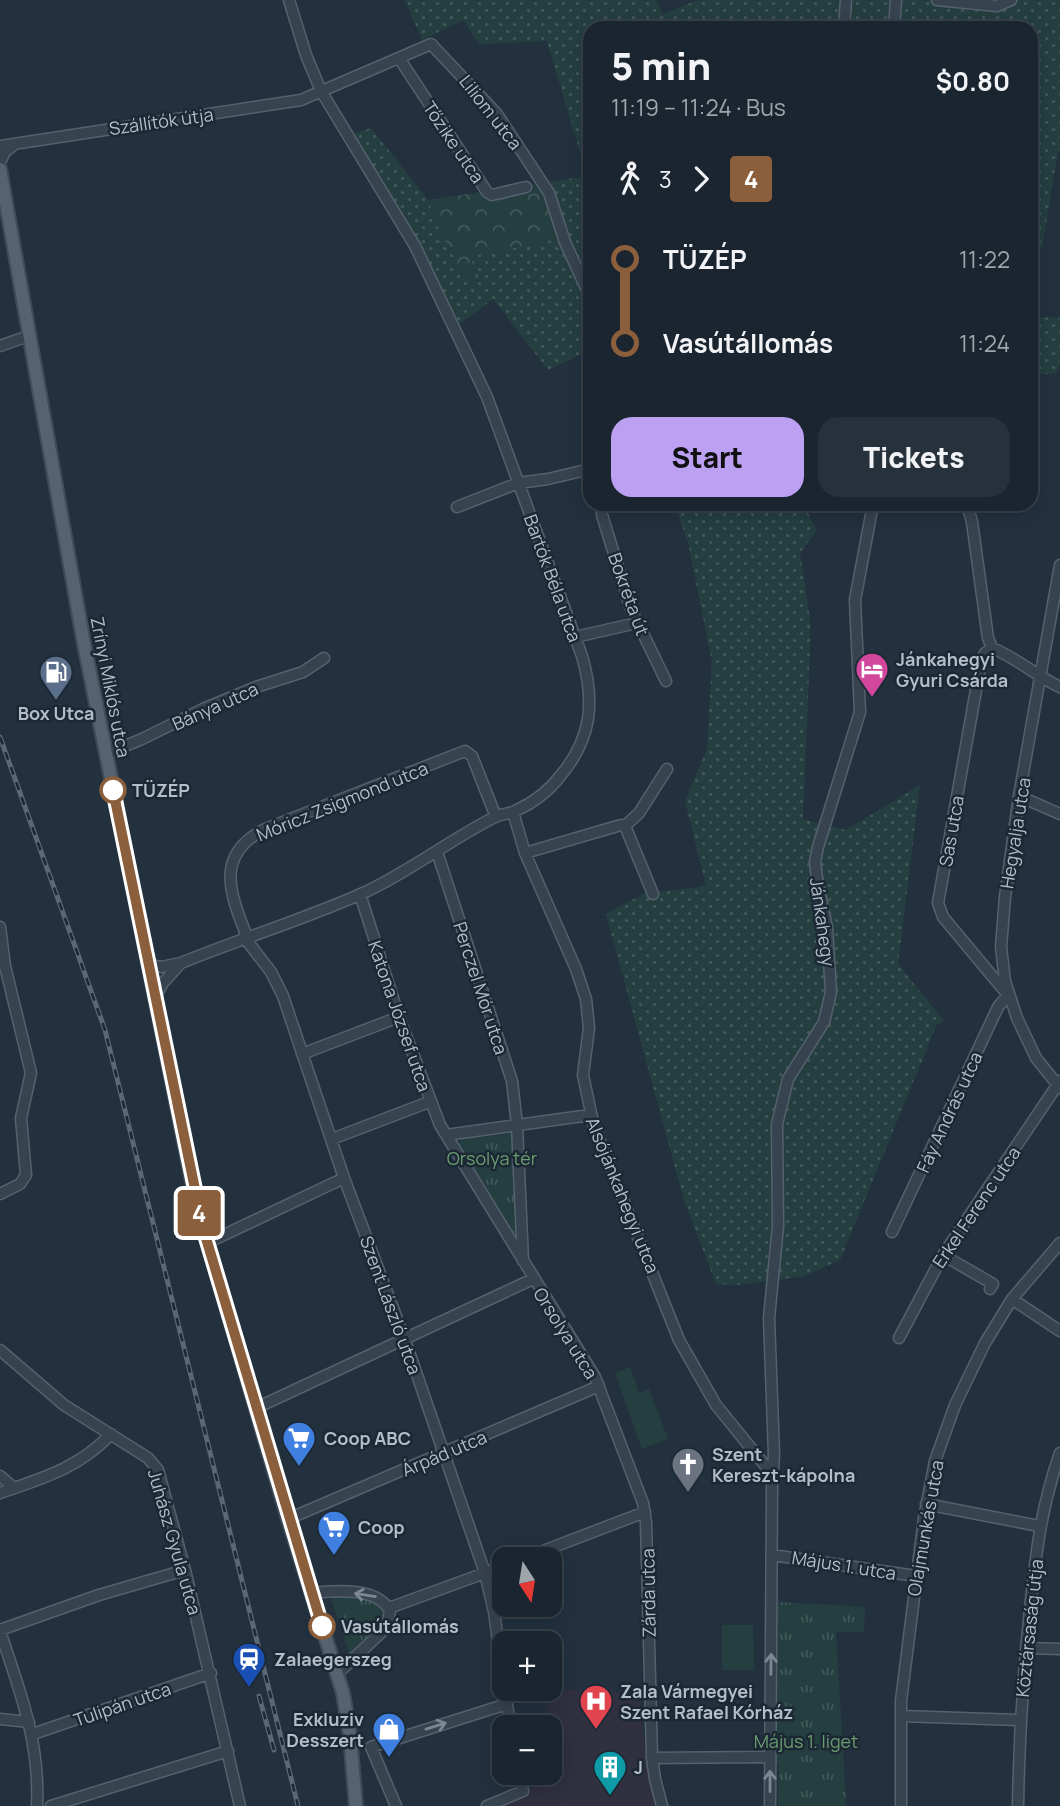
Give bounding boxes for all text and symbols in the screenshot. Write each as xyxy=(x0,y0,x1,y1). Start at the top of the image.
text: 5 min xyxy=(611,39,711,91)
text: $0.80 xyxy=(936,63,1010,99)
street label: Liliom utca xyxy=(454,70,528,154)
text: 11:19 – 11:24 · Bus xyxy=(611,91,786,123)
street label: Tőzike utca xyxy=(418,96,490,188)
street label: Szállítók útja xyxy=(107,102,215,140)
icon: walk xyxy=(611,160,649,198)
icon: forward xyxy=(682,160,720,198)
text: 4 xyxy=(744,162,758,195)
text: 3 xyxy=(659,163,672,195)
text: TÜZÉP xyxy=(663,241,747,277)
text: 11:22 xyxy=(959,243,1010,275)
text: Vasútállomás xyxy=(663,325,833,361)
text: 11:24 xyxy=(959,327,1010,359)
button: Start xyxy=(611,417,804,497)
button: Tickets xyxy=(818,417,1010,497)
street label: Bartók Béla utca xyxy=(519,511,587,645)
street label: Bokréta út xyxy=(603,549,655,639)
street label: Zrínyi Miklós utca xyxy=(86,615,136,759)
place label: Jánkahegyi Gyuri Csárda xyxy=(896,647,1008,692)
hotel icon: Jánkahegyi Gyuri Csárda xyxy=(853,650,891,699)
fuel station icon: Box Utca xyxy=(37,653,75,702)
street label: Bánya utca xyxy=(168,676,262,736)
place label: Box Utca xyxy=(18,701,94,725)
street label: Móricz Zsigmond utca xyxy=(253,756,431,846)
street label: Hegyalja utca xyxy=(994,776,1036,890)
marker: TÜZÉP xyxy=(100,777,126,803)
place label: TÜZÉP xyxy=(132,778,190,802)
street label: Sas utca xyxy=(933,794,969,868)
street label: Jánkahegy xyxy=(805,876,841,968)
street label: Perczel Mór utca xyxy=(448,919,514,1057)
street label: Katona József utca xyxy=(363,937,437,1095)
street label: Fáy András utca xyxy=(911,1048,987,1176)
street label: Alsójánkahegyi utca xyxy=(581,1113,665,1277)
street label: Erkel Ferenc utca xyxy=(927,1142,1025,1272)
park label: Orsolya tér xyxy=(447,1146,538,1170)
line badge: 4 xyxy=(176,1190,222,1236)
text: 4 xyxy=(192,1196,206,1229)
street label: Szent László utca xyxy=(355,1232,427,1378)
street label: Orsolya utca xyxy=(528,1283,604,1383)
supermarket icon: Coop ABC xyxy=(280,1419,318,1468)
street label: Árpád utca xyxy=(398,1424,490,1482)
place label: Coop ABC xyxy=(324,1426,411,1450)
place label: Szent Kereszt-kápolna xyxy=(712,1442,855,1487)
church icon: Szent Kereszt-kápolna xyxy=(669,1445,707,1494)
street label: Olajmunkás utca xyxy=(901,1458,949,1598)
street label: Juhász Gyula utca xyxy=(143,1466,207,1618)
supermarket icon: Coop xyxy=(315,1508,353,1557)
place label: Coop xyxy=(358,1515,405,1539)
street label: Május 1. utca xyxy=(790,1545,898,1585)
north arrow xyxy=(492,1547,562,1617)
map controls xyxy=(492,1547,562,1785)
street label: Zárda utca xyxy=(635,1548,661,1638)
street label: Köztársaság útja xyxy=(1010,1558,1048,1698)
one-way arrow xyxy=(354,1588,377,1601)
marker: Vasútállomás xyxy=(309,1613,335,1639)
place label: Vasútállomás xyxy=(341,1614,459,1638)
button: + xyxy=(492,1631,562,1701)
station icon: Zalaegerszeg xyxy=(230,1640,268,1689)
place label: Zalaegerszeg xyxy=(274,1647,392,1671)
one-way arrow xyxy=(764,1653,778,1676)
street label: Tulipán utca xyxy=(70,1676,174,1732)
place label: Zala Vármegyei Szent Rafael Kórház xyxy=(620,1679,793,1724)
hospital icon: Zala Vármegyei Szent Rafael Kórház xyxy=(577,1682,615,1731)
place label: Exkluziv Desszert xyxy=(286,1707,364,1752)
shop icon: Exkluziv Desszert xyxy=(370,1710,408,1759)
button: − xyxy=(492,1715,562,1785)
one-way arrow xyxy=(425,1719,447,1732)
park label: Május 1. liget xyxy=(754,1729,858,1753)
building icon: J xyxy=(591,1748,629,1797)
place label: J xyxy=(634,1755,643,1779)
one-way arrow xyxy=(763,1770,777,1793)

